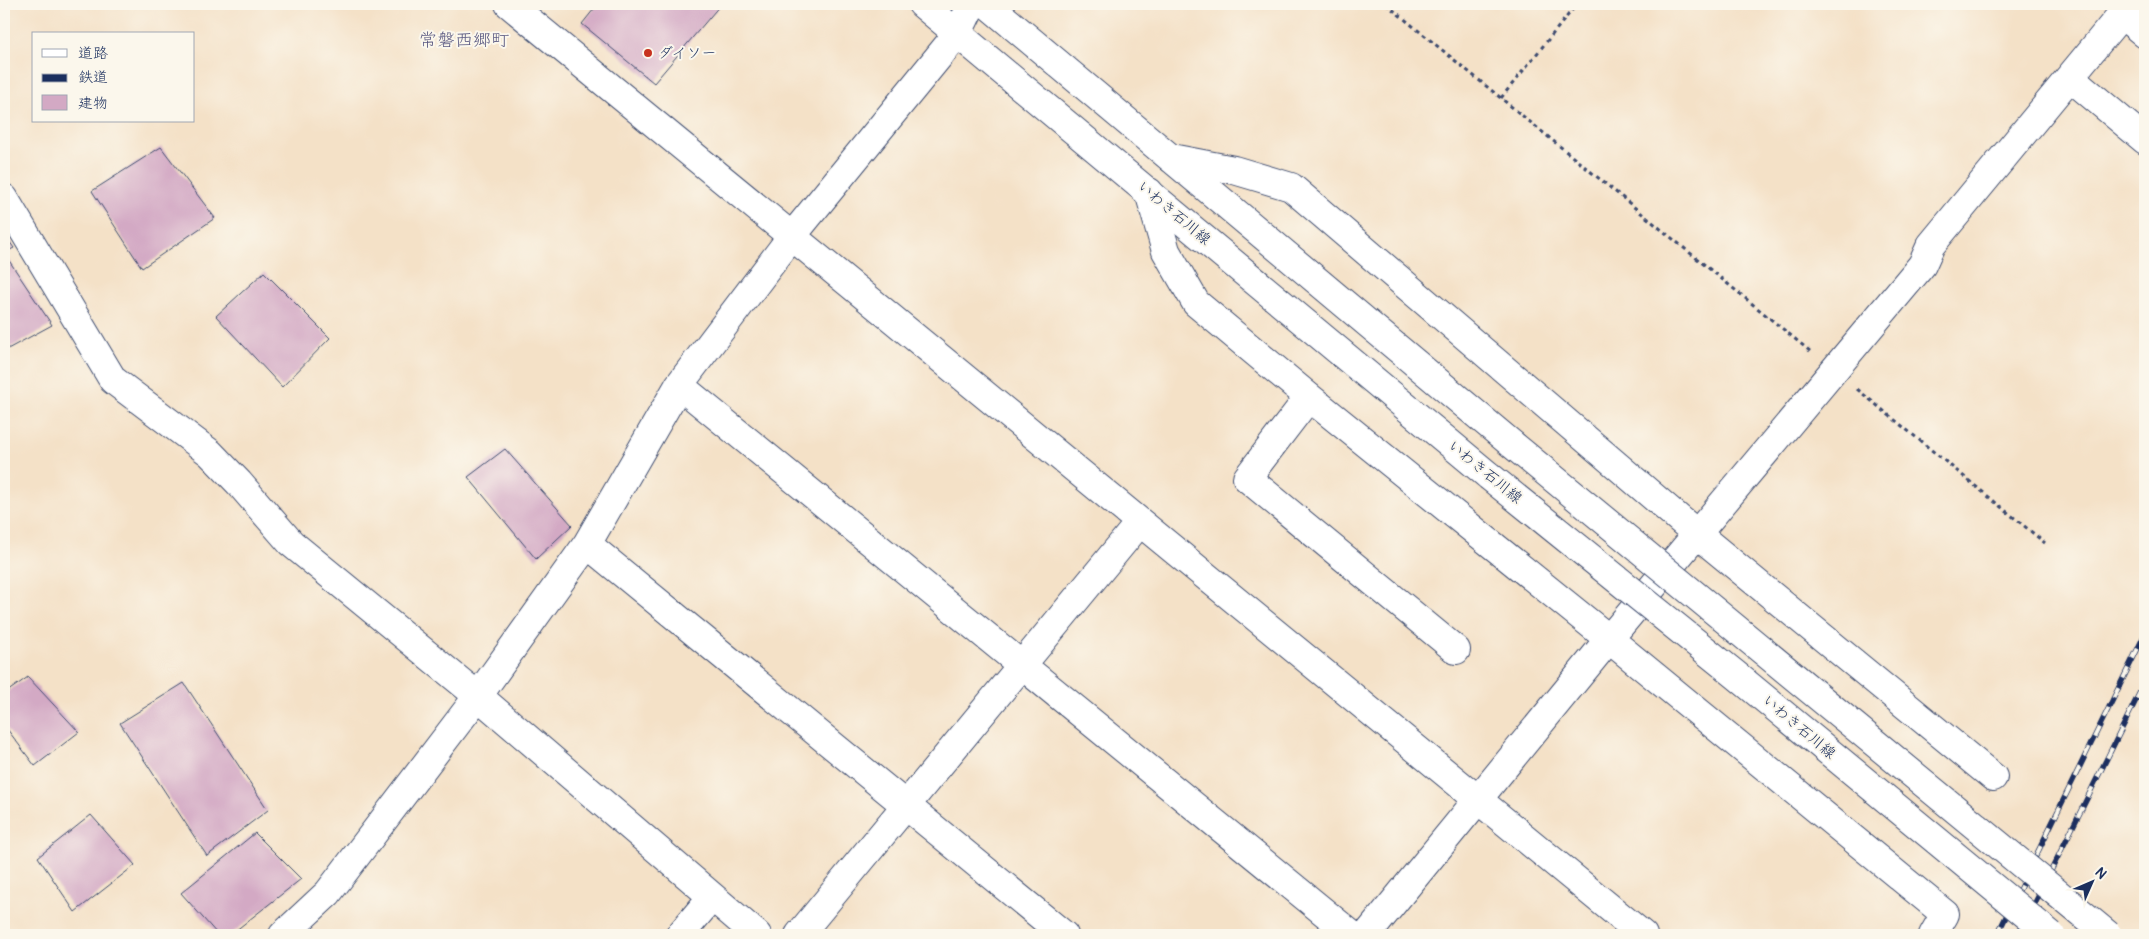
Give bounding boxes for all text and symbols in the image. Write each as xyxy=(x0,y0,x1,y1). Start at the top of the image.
district label: 常磐西郷町 xyxy=(419,29,509,52)
legend xyxy=(32,32,195,122)
text: 道路 xyxy=(78,44,108,63)
place label: ダイソー xyxy=(658,44,717,63)
marker: ダイソー xyxy=(642,47,654,59)
text: 鉄道 xyxy=(78,68,108,87)
text: 建物 xyxy=(78,94,108,113)
street label: いわき石川線 xyxy=(1133,177,1215,249)
street label: いわき石川線 xyxy=(1444,436,1526,508)
street label: いわき石川線 xyxy=(1758,691,1840,763)
north arrow xyxy=(2066,856,2116,906)
text: N xyxy=(2091,864,2110,883)

